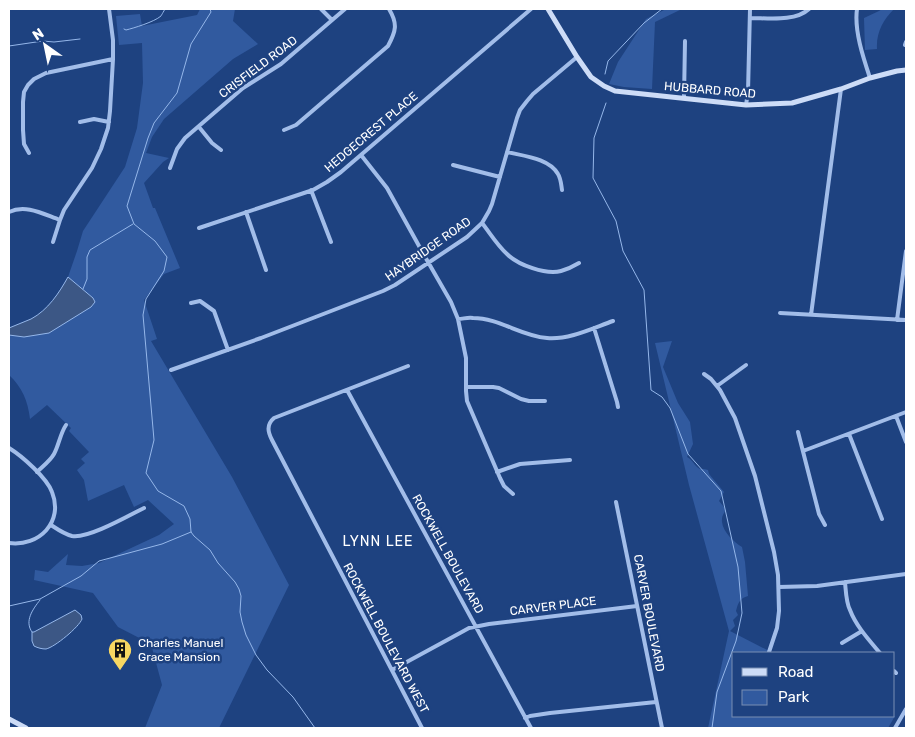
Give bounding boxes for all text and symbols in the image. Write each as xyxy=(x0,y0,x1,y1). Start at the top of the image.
north arrow xyxy=(20,20,70,70)
text: N xyxy=(29,25,47,44)
street label: CRISFIELD ROAD xyxy=(216,33,300,101)
street label: HUBBARD ROAD xyxy=(663,79,757,101)
street label: HEDGECREST PLACE xyxy=(322,89,420,175)
street label: HAYBRIDGE ROAD xyxy=(382,214,474,284)
street label: ROCKWELL BOULEVARD xyxy=(409,492,487,616)
district label: LYNN LEE xyxy=(342,533,414,550)
street label: CARVER BOULEVARD xyxy=(631,553,667,673)
street label: ROCKWELL BOULEVARD WEST xyxy=(340,561,432,716)
street label: CARVER PLACE xyxy=(509,594,597,618)
place label: Charles Manuel Grace Mansion xyxy=(138,636,224,664)
building icon: Charles Manuel Grace Mansion xyxy=(107,637,133,671)
legend xyxy=(732,652,895,717)
text: Road xyxy=(778,663,814,681)
text: Park xyxy=(778,688,809,706)

